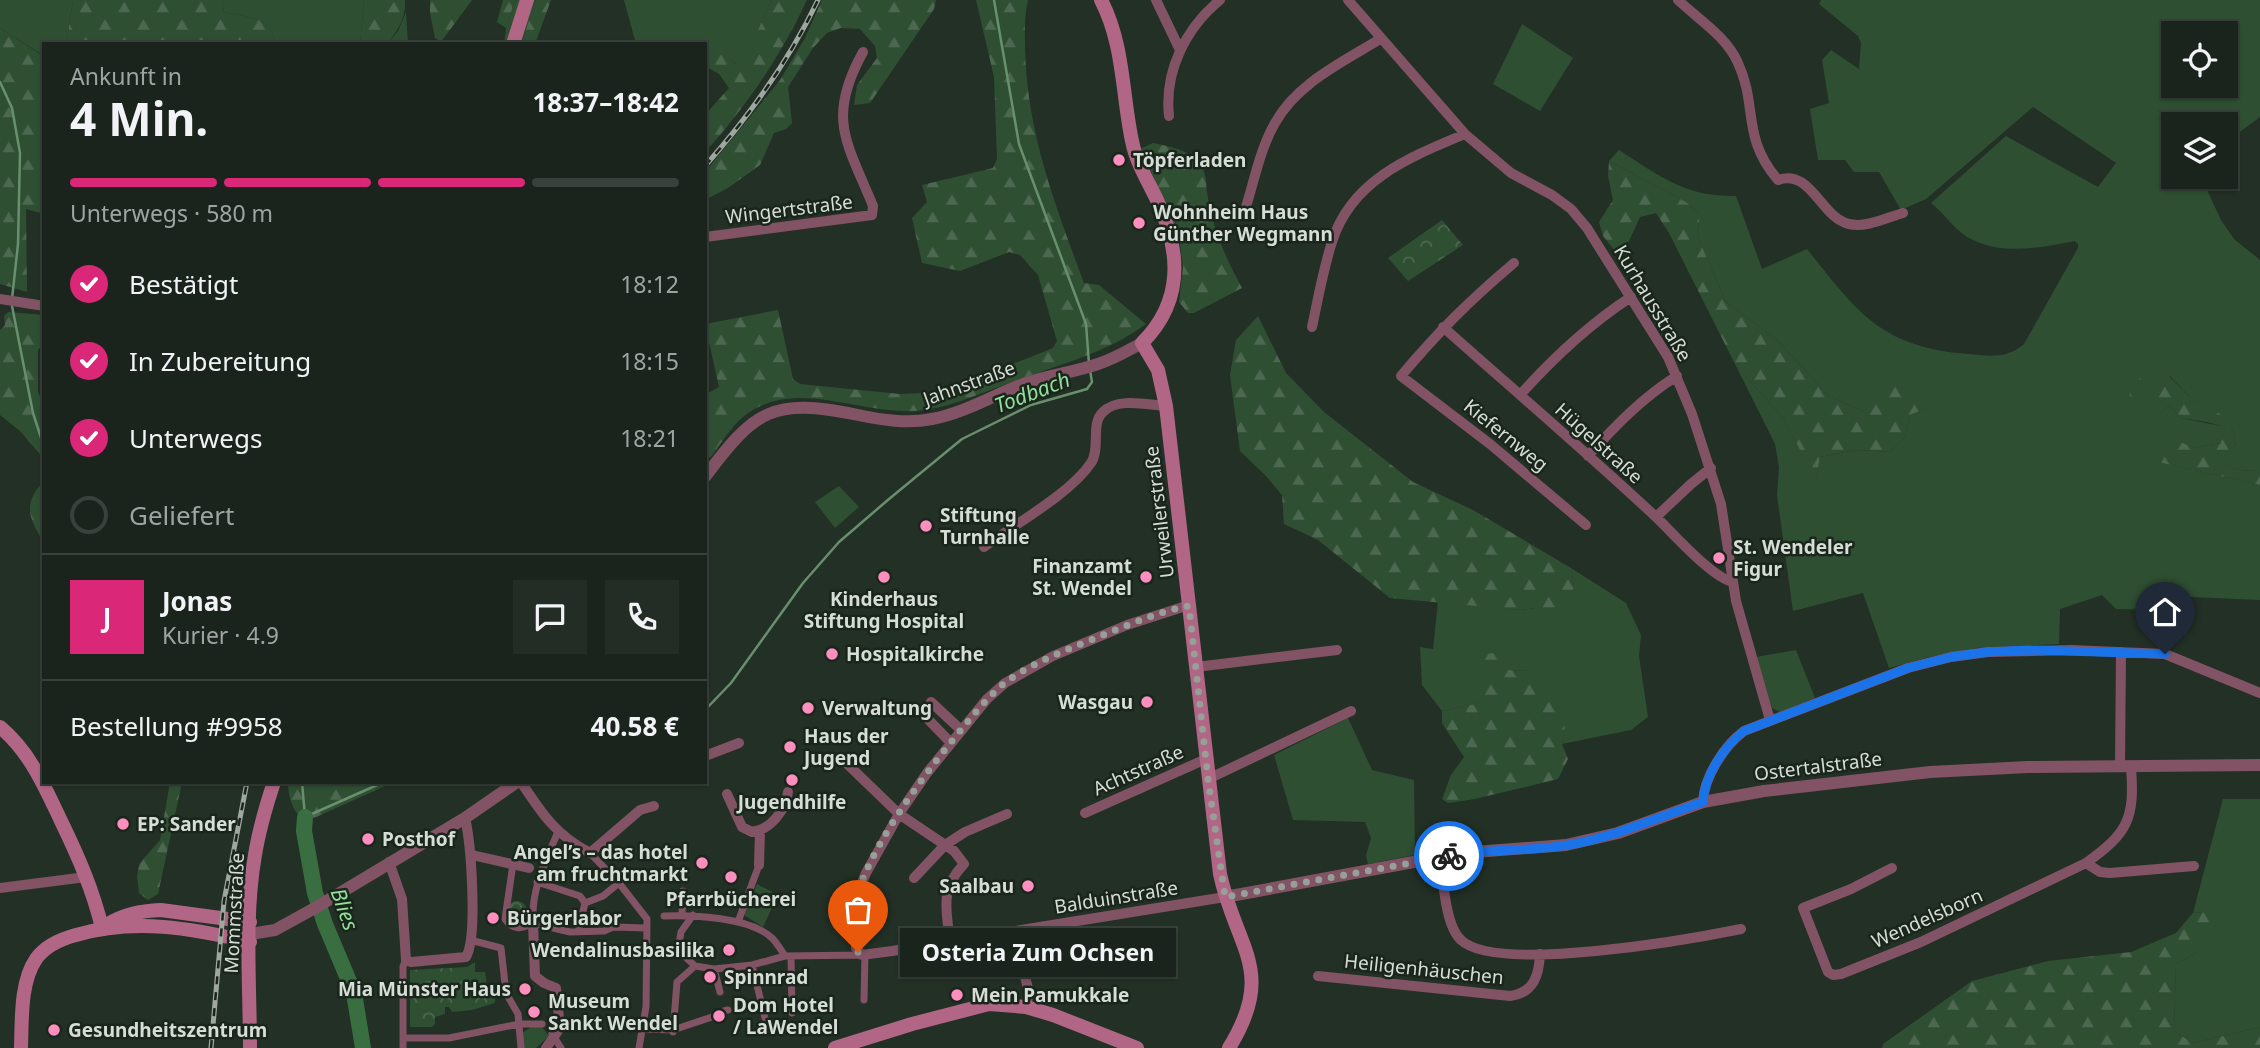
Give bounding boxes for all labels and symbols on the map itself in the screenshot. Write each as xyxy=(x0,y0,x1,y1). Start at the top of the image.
place label: Töpferladen xyxy=(1133,147,1246,173)
marker: Töpferladen xyxy=(1111,152,1127,168)
street label: Wingertstraße xyxy=(724,188,854,230)
place label: Wohnheim Haus Günther Wegmann xyxy=(1153,199,1333,247)
marker: Wohnheim Haus Günther Wegmann xyxy=(1131,215,1147,231)
street label: Kurhausstraße xyxy=(1608,240,1698,366)
street label: Jahnstraße xyxy=(918,354,1019,412)
water label: Todbach xyxy=(990,365,1074,419)
street label: Kiefernweg xyxy=(1458,393,1554,477)
street label: Hügelstraße xyxy=(1549,397,1649,489)
street label: Urweilerstraße xyxy=(1138,445,1180,579)
place label: Stiftung Turnhalle xyxy=(940,502,1030,550)
marker: Stiftung Turnhalle xyxy=(918,518,934,534)
place label: St. Wendeler Figur xyxy=(1733,534,1853,582)
marker: St. Wendeler Figur xyxy=(1711,550,1727,566)
place label: Finanzamt St. Wendel xyxy=(1032,553,1132,601)
marker: Kinderhaus Stiftung Hospital xyxy=(876,569,892,585)
marker: Finanzamt St. Wendel xyxy=(1138,569,1154,585)
pin xyxy=(2135,582,2195,654)
place label: Kinderhaus Stiftung Hospital xyxy=(804,586,964,634)
place label: Hospitalkirche xyxy=(846,641,984,667)
marker: Hospitalkirche xyxy=(824,646,840,662)
place label: Wasgau xyxy=(1058,689,1133,715)
marker: Wasgau xyxy=(1139,694,1155,710)
place label: Verwaltung xyxy=(822,695,932,721)
marker: Verwaltung xyxy=(800,700,816,716)
place label: Haus der Jugend xyxy=(802,723,889,771)
street label: Achtstraße xyxy=(1089,738,1187,802)
marker: Haus der Jugend xyxy=(782,739,798,755)
street label: Ostertalstraße xyxy=(1753,745,1883,787)
marker: Jugendhilfe xyxy=(784,772,800,788)
place label: Jugendhilfe xyxy=(736,789,846,815)
place label: EP: Sander xyxy=(137,811,236,837)
marker: EP: Sander xyxy=(115,816,131,832)
courier xyxy=(1414,821,1484,891)
place label: Posthof xyxy=(382,826,457,852)
marker: Posthof xyxy=(360,831,376,847)
place label: Angel’s – das hotel am fruchtmarkt xyxy=(514,839,688,887)
street label: Mommstraße xyxy=(218,852,250,974)
marker: Angel’s – das hotel am fruchtmarkt xyxy=(694,855,710,871)
marker: Pfarrbücherei xyxy=(723,869,739,885)
place label: Saalbau xyxy=(939,873,1014,899)
street label: Balduinstraße xyxy=(1052,874,1180,920)
marker: Saalbau xyxy=(1020,878,1036,894)
pin xyxy=(828,880,888,952)
street label: Wendelsborn xyxy=(1867,882,1987,954)
water label: Blies xyxy=(324,884,366,934)
place label: Pfarrbücherei xyxy=(666,886,796,912)
place label: Bürgerlabor xyxy=(507,905,622,931)
marker: Bürgerlabor xyxy=(485,910,501,926)
callout: Osteria Zum Ochsen xyxy=(900,928,1176,976)
place label: Wendalinusbasilika xyxy=(531,937,715,963)
marker: Wendalinusbasilika xyxy=(721,942,737,958)
street label: Heiligenhäuschen xyxy=(1343,948,1505,990)
place label: Spinnrad xyxy=(724,964,808,990)
marker: Spinnrad xyxy=(702,969,718,985)
place label: Mia Münster Haus xyxy=(338,976,511,1002)
marker: Mia Münster Haus xyxy=(517,981,533,997)
place label: Mein Pamukkale xyxy=(971,982,1129,1008)
marker: Mein Pamukkale xyxy=(949,987,965,1003)
place label: Museum Sankt Wendel xyxy=(548,988,678,1036)
place label: Dom Hotel / LaWendel xyxy=(733,992,839,1040)
marker: Museum Sankt Wendel xyxy=(526,1004,542,1020)
marker: Dom Hotel / LaWendel xyxy=(711,1008,727,1024)
place label: Gesundheitszentrum xyxy=(68,1017,267,1043)
marker: Gesundheitszentrum xyxy=(46,1022,62,1038)

